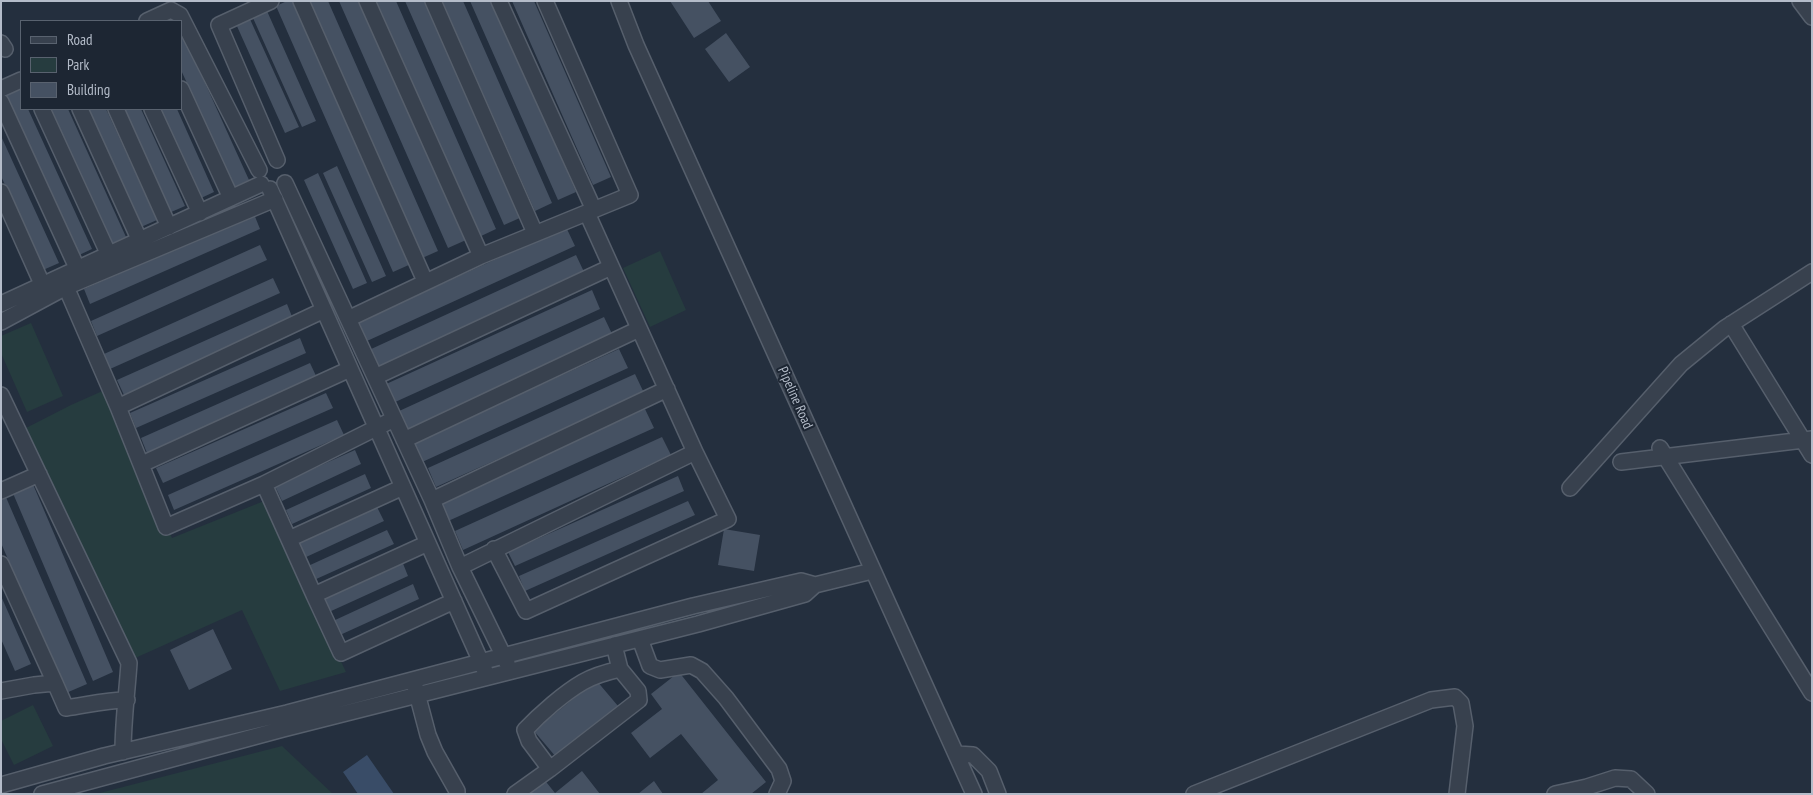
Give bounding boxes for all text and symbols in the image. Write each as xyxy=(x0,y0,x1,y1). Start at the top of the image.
legend xyxy=(20,20,182,110)
text: Road xyxy=(67,30,93,49)
text: Park xyxy=(67,55,89,74)
text: Building xyxy=(67,80,110,99)
street label: Pipeline Road xyxy=(774,364,816,432)

